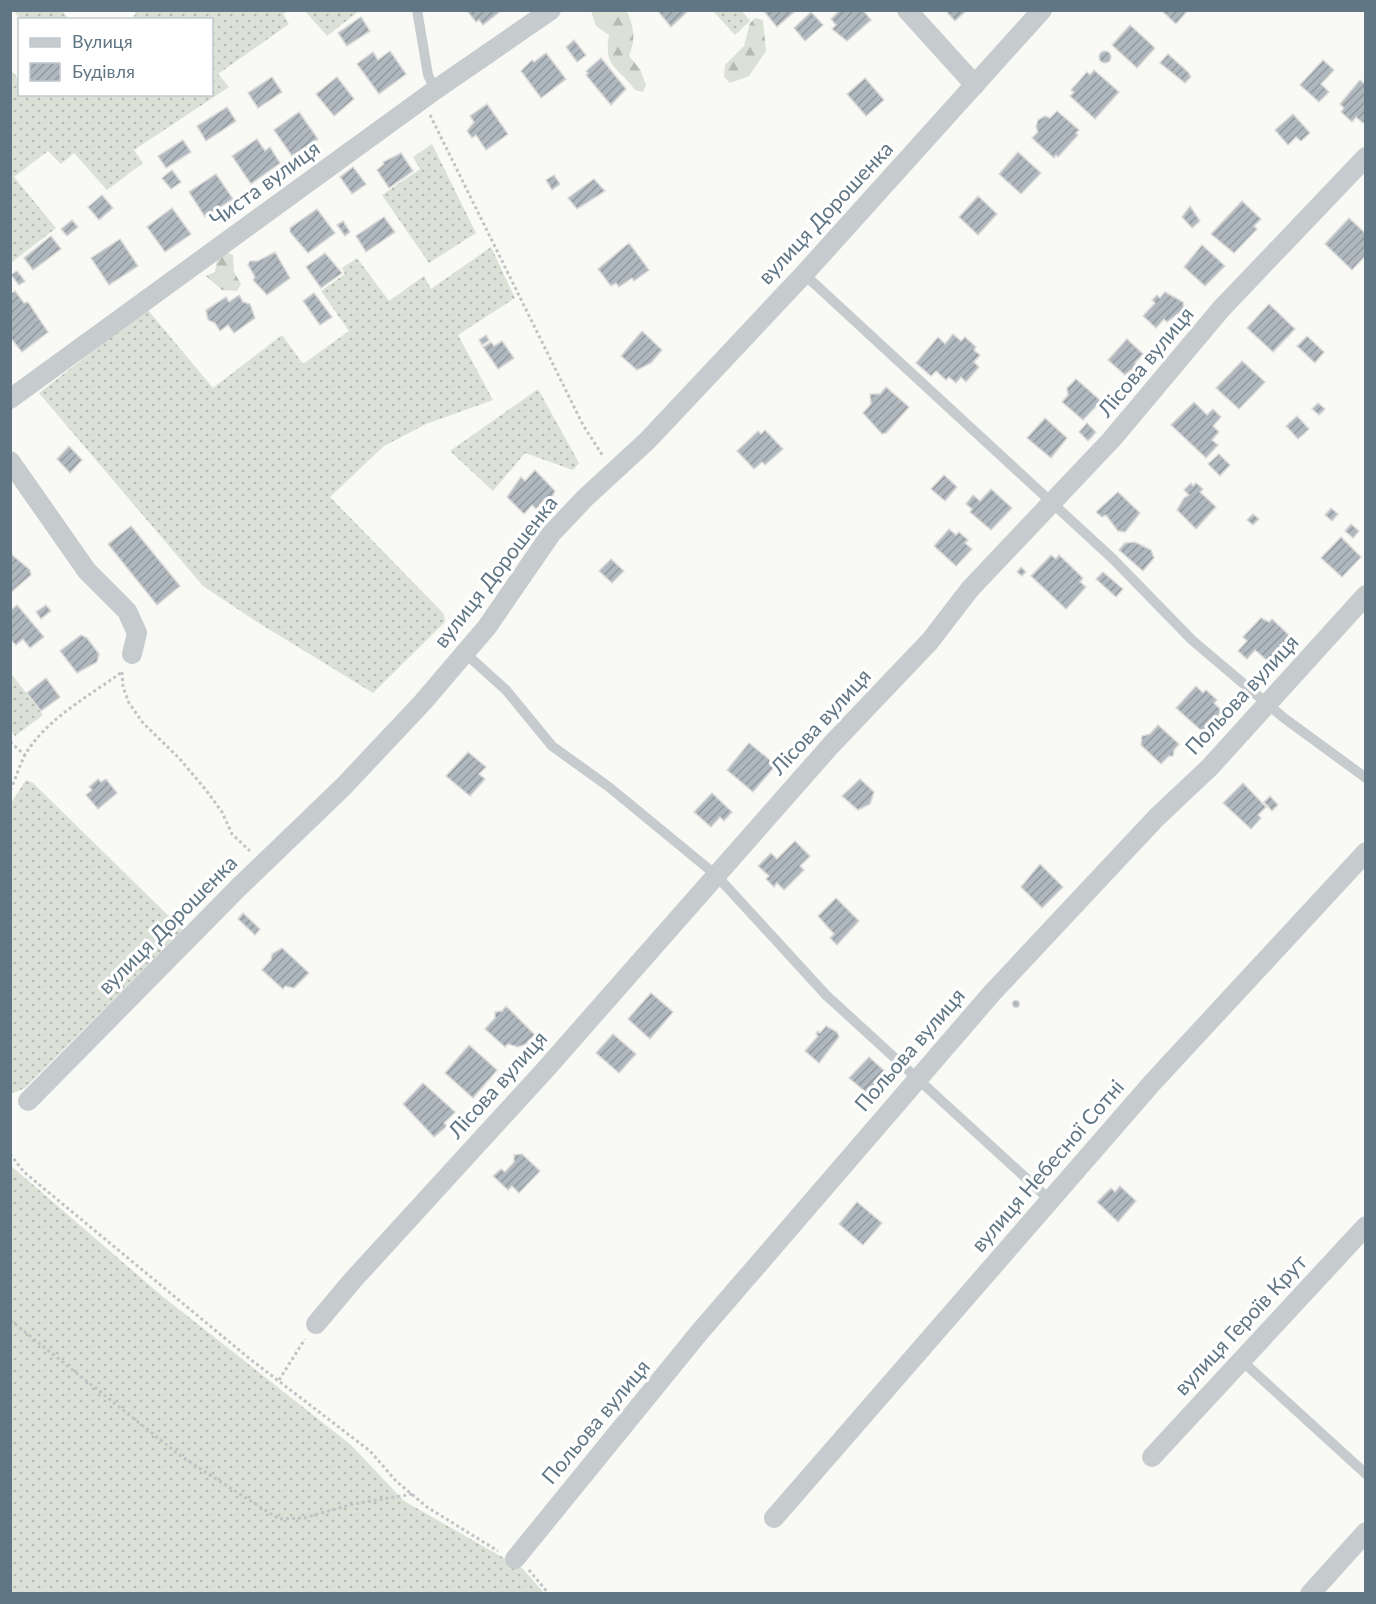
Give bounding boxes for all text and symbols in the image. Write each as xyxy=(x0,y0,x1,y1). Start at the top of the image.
legend xyxy=(18,18,213,96)
text: Вулиця xyxy=(72,30,133,52)
text: Будівля xyxy=(72,60,135,82)
street label: Чиста вулиця xyxy=(204,135,324,231)
street label: вулиця Дорошенка xyxy=(752,136,897,288)
street label: Лісова вулиця xyxy=(1091,301,1198,422)
street label: вулиця Дорошенка xyxy=(428,490,562,652)
street label: Польова вулиця xyxy=(1179,629,1303,759)
street label: Лісова вулиця xyxy=(764,663,875,780)
street label: вулиця Дорошенка xyxy=(92,849,241,998)
street label: Польова вулиця xyxy=(849,982,969,1116)
street label: Лісова вулиця xyxy=(442,1025,552,1143)
street label: вулиця Небесної Сотні xyxy=(965,1074,1128,1256)
street label: вулиця Героїв Крут xyxy=(1168,1248,1312,1399)
street label: Польова вулиця xyxy=(536,1354,654,1488)

